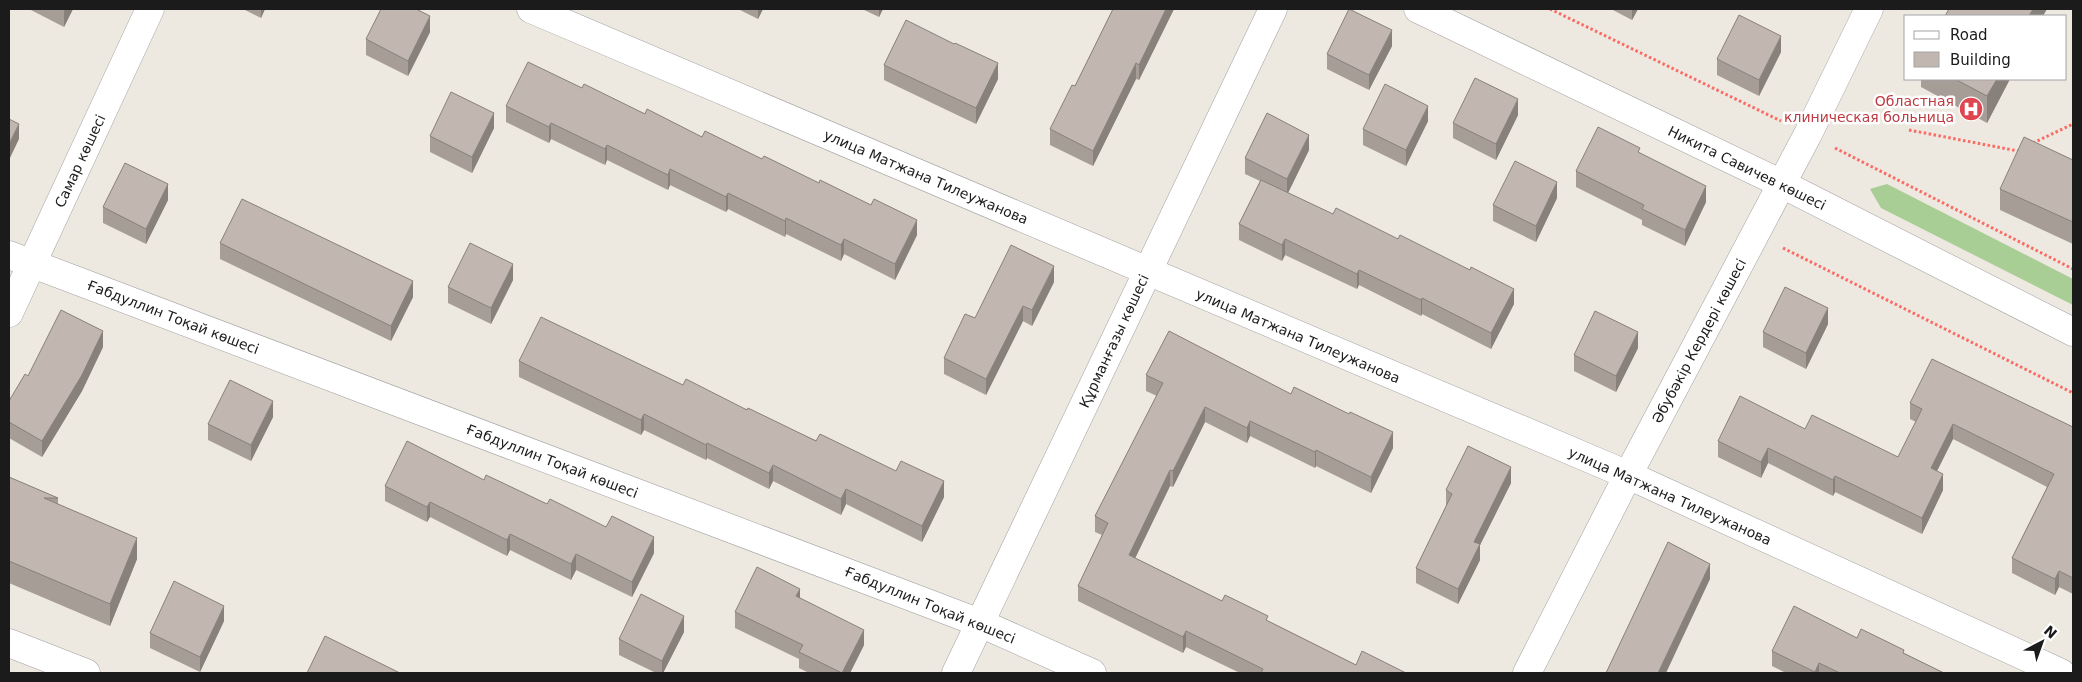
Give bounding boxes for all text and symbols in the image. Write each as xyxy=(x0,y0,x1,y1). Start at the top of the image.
legend xyxy=(1904,15,2067,80)
text: Road xyxy=(1950,26,1988,44)
text: Building xyxy=(1950,51,2011,69)
place label: Областная клиническая больница xyxy=(1784,93,1954,125)
hospital icon: Областная клиническая больница xyxy=(1958,96,1984,122)
street label: Самар көшесі xyxy=(51,112,109,210)
street label: Никита Савичев көшесі xyxy=(1665,123,1829,213)
street label: улица Матжана Тилеужанова xyxy=(821,127,1031,227)
street label: Әбубәкір Кердері көшесі xyxy=(1649,256,1749,426)
street label: Құрманғазы көшесі xyxy=(1076,272,1152,410)
street label: Ғабдуллин Тоқай көшесі xyxy=(85,277,261,357)
street label: улица Матжана Тилеужанова xyxy=(1193,286,1403,386)
street label: Ғабдуллин Тоқай көшесі xyxy=(464,421,640,501)
street label: улица Матжана Тилеужанова xyxy=(1566,444,1774,548)
street label: Ғабдуллин Тоқай көшесі xyxy=(842,563,1018,647)
north arrow xyxy=(2017,617,2067,667)
text: N xyxy=(2041,622,2060,642)

